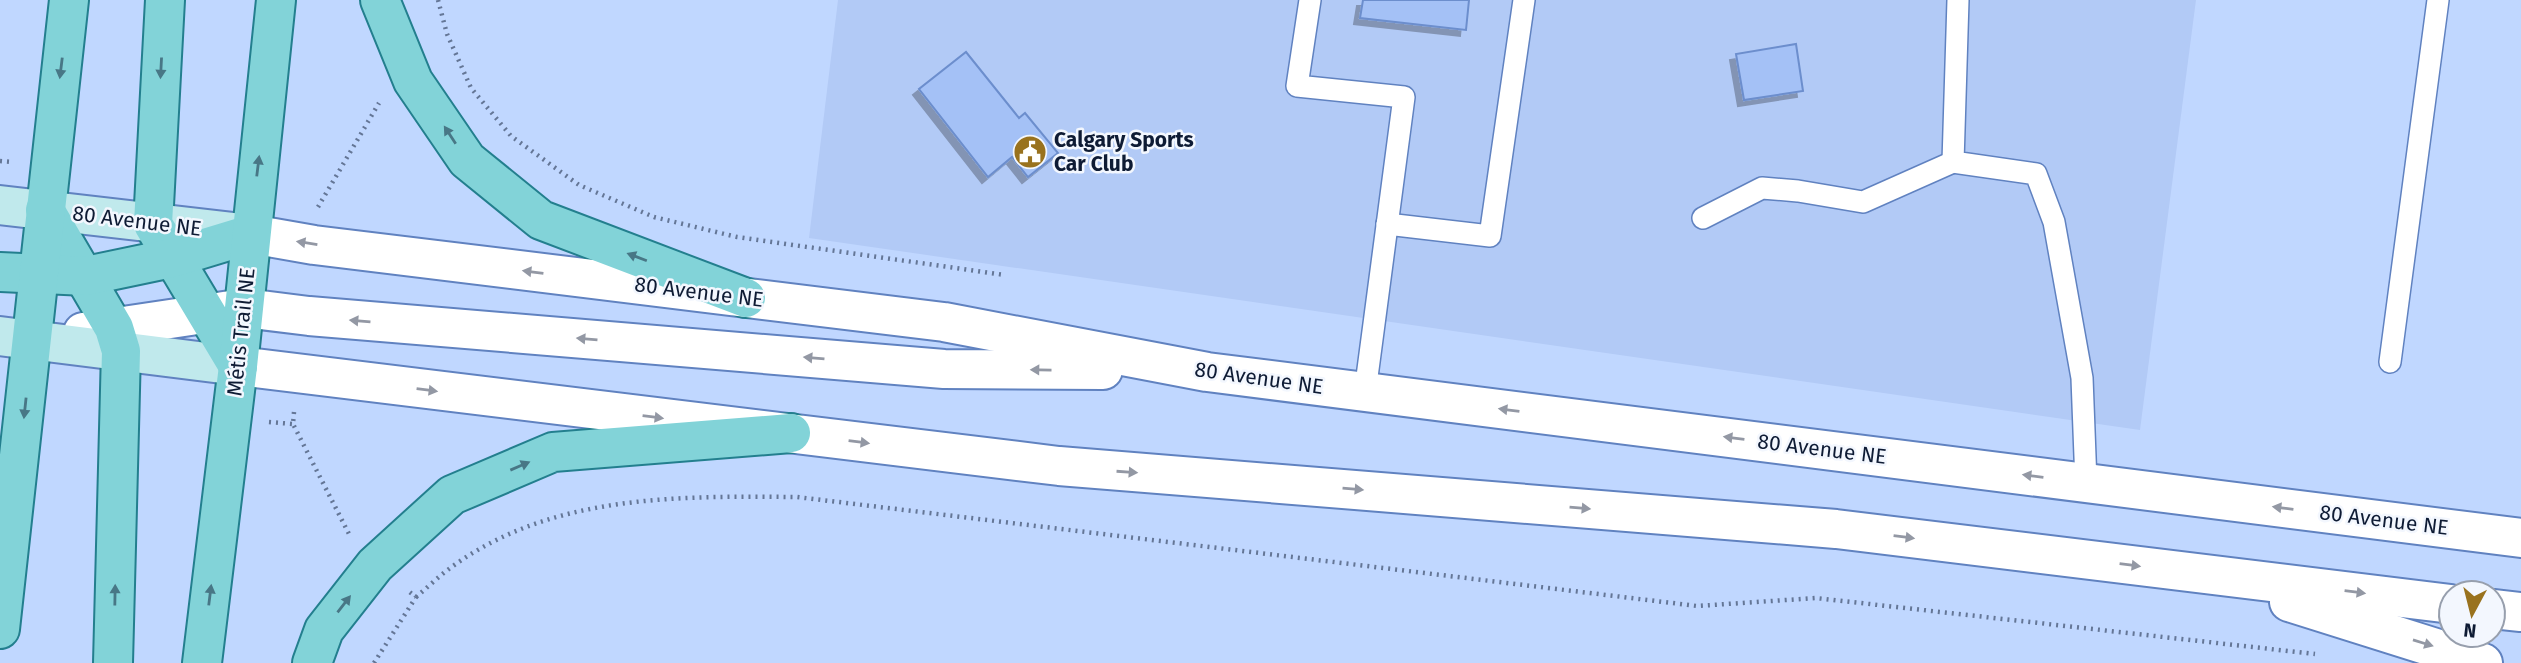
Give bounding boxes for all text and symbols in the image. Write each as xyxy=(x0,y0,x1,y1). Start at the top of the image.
one-way arrow xyxy=(56,57,67,79)
one-way arrow xyxy=(156,57,167,79)
one-way arrow xyxy=(444,126,457,145)
place label: Calgary Sports Car Club xyxy=(1054,127,1194,177)
public building icon: Calgary Sports Car Club xyxy=(1011,133,1049,171)
one-way arrow xyxy=(253,155,264,177)
street label: 80 Avenue NE xyxy=(71,200,203,242)
one-way arrow xyxy=(296,237,318,248)
one-way arrow xyxy=(626,251,647,262)
one-way arrow xyxy=(521,266,543,277)
street label: Métis Trail NE xyxy=(221,267,261,397)
street label: 80 Avenue NE xyxy=(633,271,765,313)
one-way arrow xyxy=(349,315,371,326)
one-way arrow xyxy=(576,333,598,344)
one-way arrow xyxy=(802,352,824,363)
street label: 80 Avenue NE xyxy=(1193,356,1325,400)
one-way arrow xyxy=(1029,364,1051,376)
one-way arrow xyxy=(417,384,439,395)
one-way arrow xyxy=(20,397,31,419)
one-way arrow xyxy=(1498,404,1520,415)
one-way arrow xyxy=(642,411,664,422)
street label: 80 Avenue NE xyxy=(1756,428,1888,470)
one-way arrow xyxy=(1723,433,1745,444)
one-way arrow xyxy=(848,436,870,447)
one-way arrow xyxy=(510,460,530,472)
one-way arrow xyxy=(1116,466,1138,477)
one-way arrow xyxy=(2022,471,2044,482)
one-way arrow xyxy=(1343,484,1365,495)
street label: 80 Avenue NE xyxy=(2318,499,2450,541)
one-way arrow xyxy=(2272,502,2294,513)
one-way arrow xyxy=(1569,503,1591,514)
one-way arrow xyxy=(1893,532,1915,543)
one-way arrow xyxy=(2119,559,2141,570)
north arrow xyxy=(2437,579,2507,649)
one-way arrow xyxy=(109,584,121,606)
one-way arrow xyxy=(205,584,216,606)
one-way arrow xyxy=(2345,587,2367,598)
one-way arrow xyxy=(337,595,351,613)
text: N xyxy=(2462,618,2478,643)
one-way arrow xyxy=(2412,639,2433,649)

